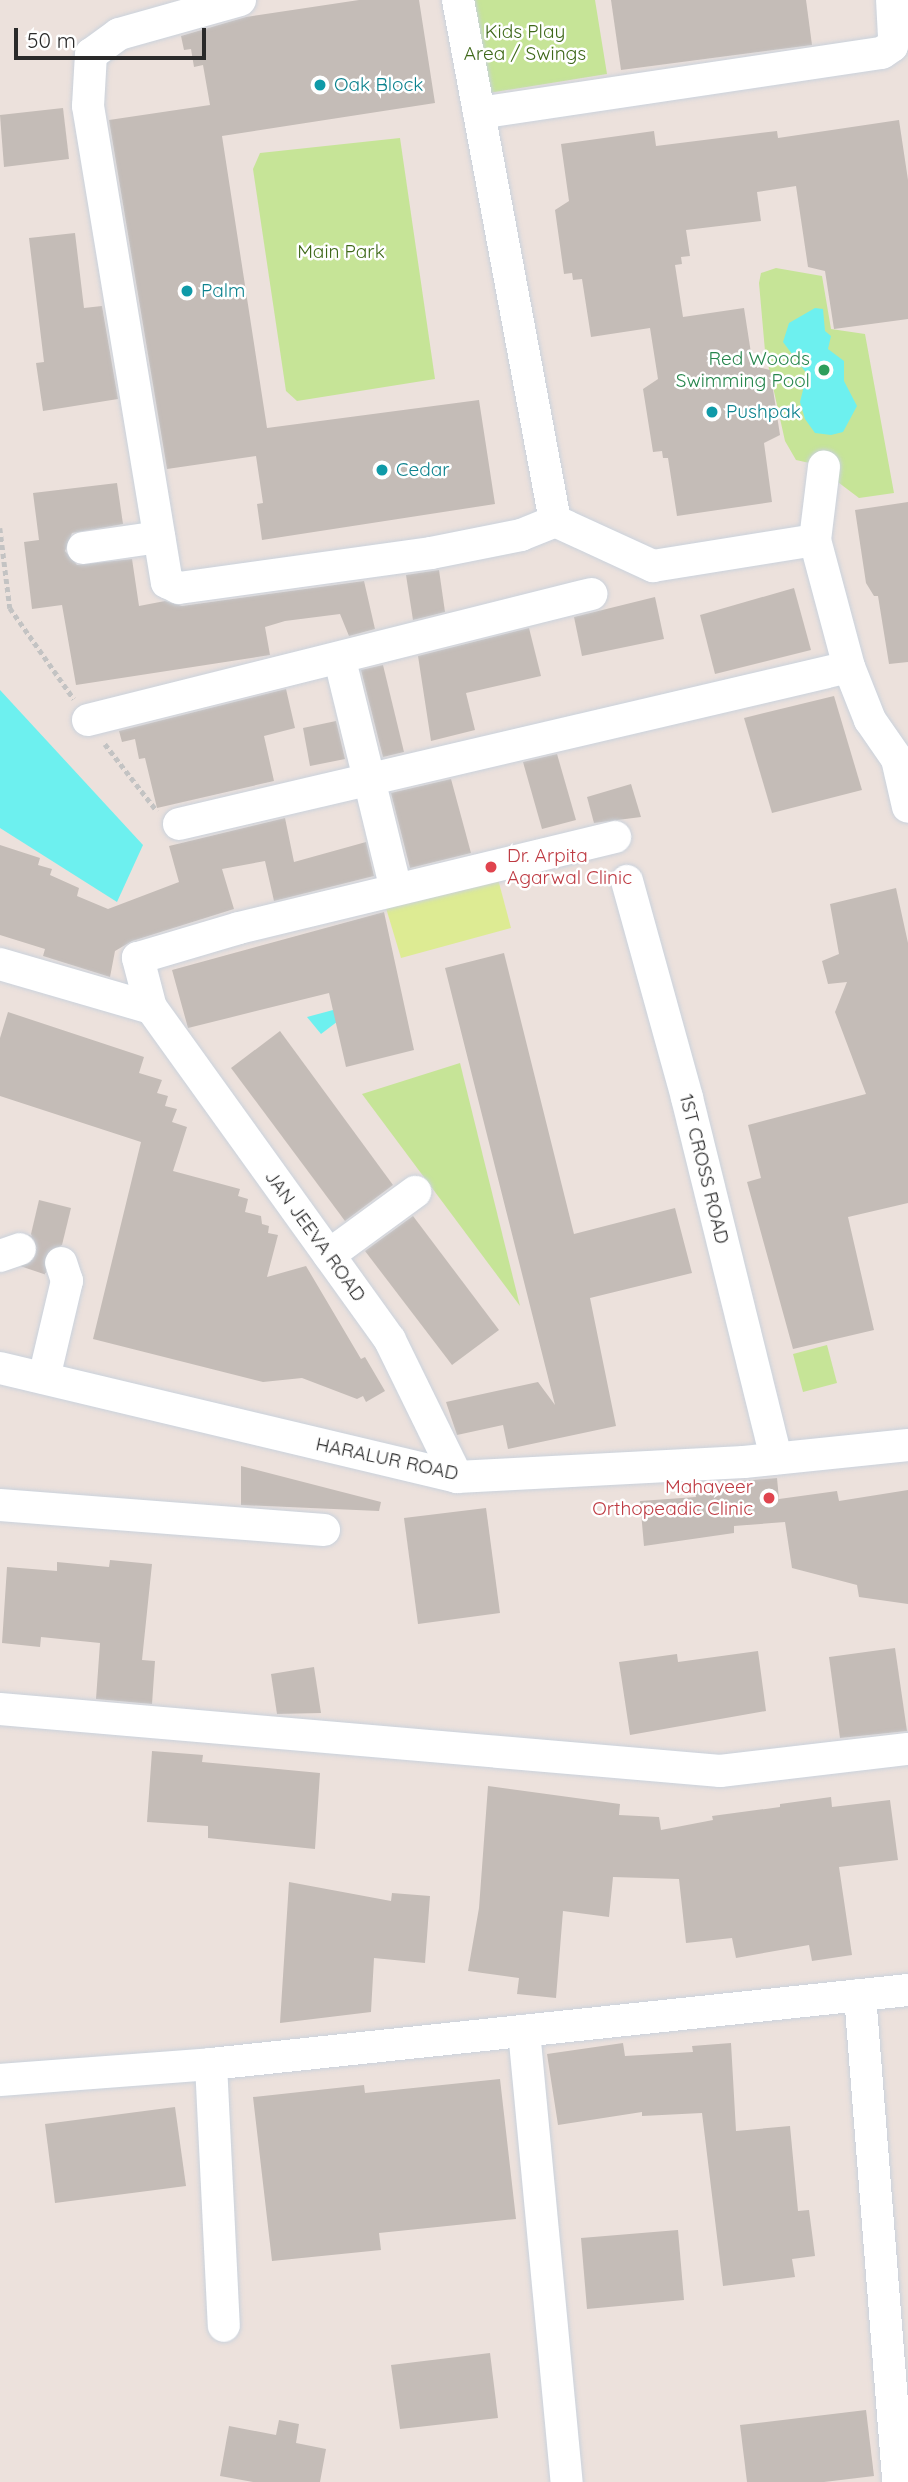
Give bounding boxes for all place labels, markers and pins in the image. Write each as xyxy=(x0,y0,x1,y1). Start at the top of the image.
place label: Oak Block xyxy=(334,74,423,96)
marker: Oak Block xyxy=(312,77,328,93)
place label: Palm xyxy=(201,280,245,302)
marker: Palm xyxy=(179,283,195,299)
place label: Red Woods Swimming Pool xyxy=(676,348,810,392)
marker: Red Woods Swimming Pool xyxy=(816,362,832,378)
place label: Pushpak xyxy=(726,401,801,423)
marker: Pushpak xyxy=(704,404,720,420)
place label: Cedar xyxy=(396,459,449,481)
marker: Cedar xyxy=(374,462,390,478)
place label: Dr. Arpita Agarwal Clinic xyxy=(507,845,632,889)
marker: Dr. Arpita Agarwal Clinic xyxy=(481,857,501,877)
place label: Mahaveer Orthopeadic Clinic xyxy=(592,1476,753,1520)
marker: Mahaveer Orthopeadic Clinic xyxy=(759,1488,779,1508)

